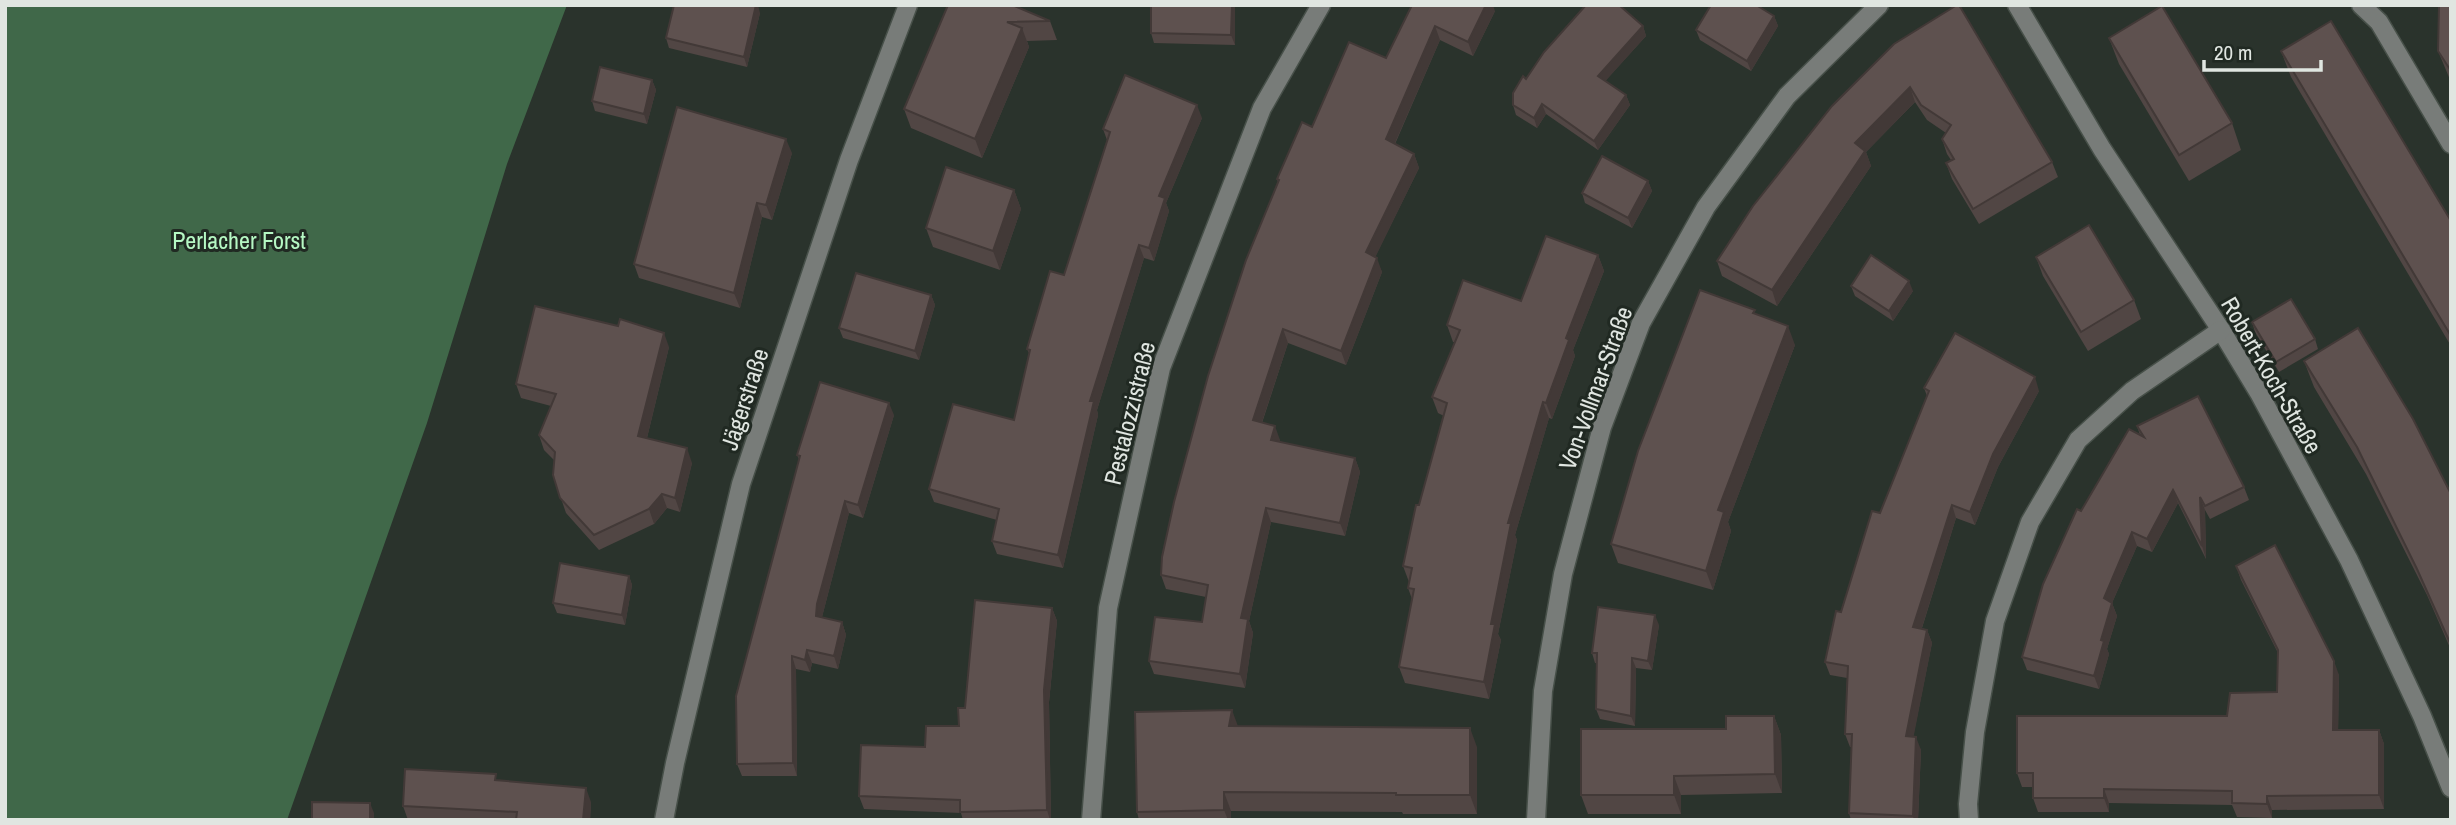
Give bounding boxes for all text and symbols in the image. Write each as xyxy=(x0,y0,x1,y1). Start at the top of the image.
scale bar xyxy=(2204,28,2321,72)
text: 20 m xyxy=(2214,38,2252,67)
park label: Perlacher Forst xyxy=(172,224,306,256)
street label: Robert-Koch-Straße xyxy=(2214,291,2330,459)
street label: Von-Vollmar-Straße xyxy=(1551,302,1639,474)
street label: Pestalozzistraße xyxy=(1096,338,1162,488)
street label: Jägerstraße xyxy=(713,344,775,454)

